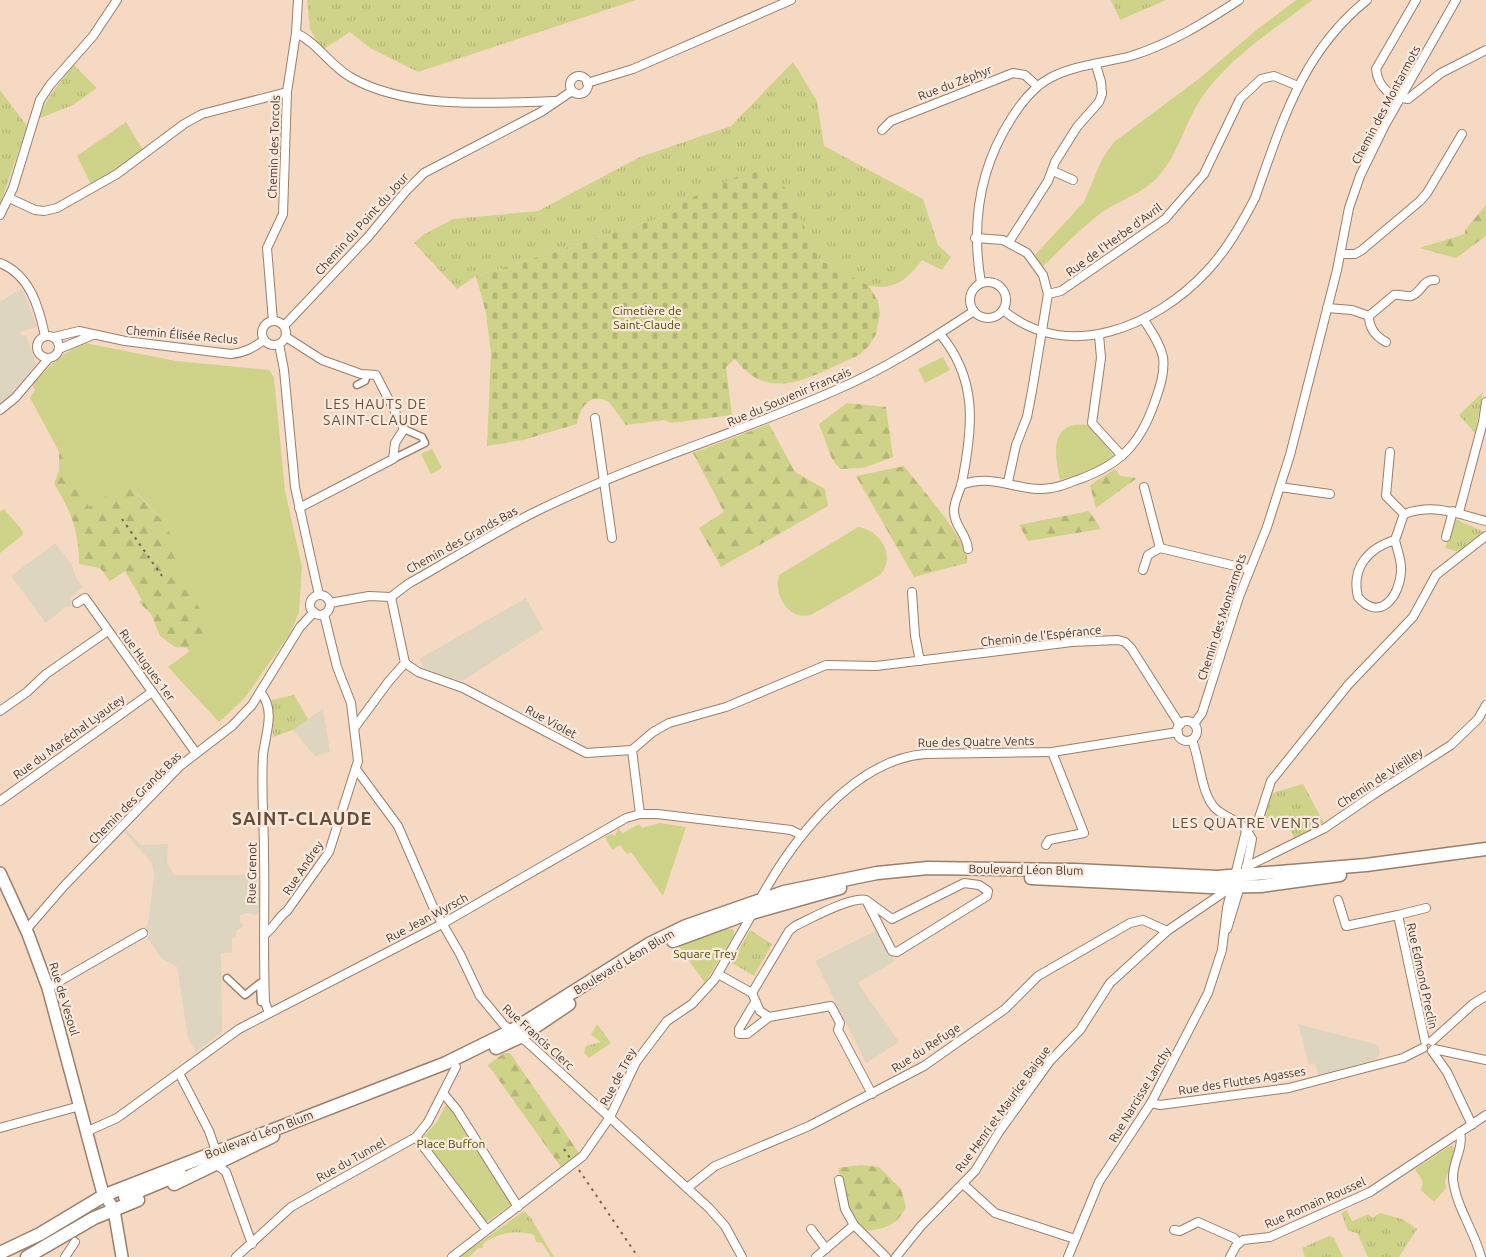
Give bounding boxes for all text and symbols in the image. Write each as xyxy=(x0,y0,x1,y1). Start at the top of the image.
street label: Chemin des Montarmots xyxy=(1349,43,1422,166)
street label: Rue du Zéphyr xyxy=(916,62,994,103)
street label: Chemin des Torcols xyxy=(265,95,282,199)
street label: Chemin du Point du Jour xyxy=(312,170,411,277)
street label: Rue de l'Herbe d'Avril xyxy=(1063,200,1164,279)
park label: Cimetière de Saint-Claude xyxy=(612,304,682,331)
street label: Chemin Élisée Reclus xyxy=(125,323,239,346)
street label: Rue du Souvenir Français xyxy=(725,364,853,429)
district label: LES HAUTS DE SAINT-CLAUDE xyxy=(323,396,429,428)
street label: Chemin des Grands Bas xyxy=(404,504,519,575)
street label: Chemin des Montarmots xyxy=(1195,552,1248,682)
street label: Chemin de l'Espérance xyxy=(980,623,1102,648)
street label: Rue Hugues 1er xyxy=(117,626,178,703)
street label: Rue du Maréchal Lyautey xyxy=(11,692,127,781)
street label: Rue Violet xyxy=(523,703,579,741)
street label: Rue des Quatre Vents xyxy=(917,734,1035,749)
street label: Chemin de Vieilley xyxy=(1335,745,1425,810)
street label: Chemin des Grands Bas xyxy=(86,749,183,846)
district label: SAINT-CLAUDE xyxy=(232,808,372,828)
district label: LES QUATRE VENTS xyxy=(1172,814,1320,831)
street label: Rue Andrey xyxy=(280,838,326,897)
street label: Rue Grenot xyxy=(244,842,259,904)
street label: Boulevard Léon Blum xyxy=(968,862,1084,877)
street label: Rue Jean Wyrsch xyxy=(384,890,470,945)
street label: Rue Edmond Preclin xyxy=(1405,922,1440,1030)
street label: Boulevard Léon Blum xyxy=(571,926,676,997)
park label: Square Trey xyxy=(673,947,737,960)
street label: Rue de Vesoul xyxy=(47,961,82,1037)
street label: Rue Francis Clerc xyxy=(500,1001,577,1072)
street label: Rue du Refuge xyxy=(889,1021,963,1075)
street label: Rue Henri et Maurice Baigue xyxy=(952,1043,1053,1174)
street label: Rue Narcisse Lanchy xyxy=(1106,1045,1173,1145)
street label: Rue de Trey xyxy=(597,1046,638,1108)
street label: Rue des Fluttes Agasses xyxy=(1177,1064,1306,1097)
street label: Boulevard Léon Blum xyxy=(203,1108,315,1161)
street label: Rue du Tunnel xyxy=(314,1135,388,1184)
park label: Place Buffon xyxy=(417,1137,485,1150)
street label: Rue Romain Roussel xyxy=(1262,1174,1367,1231)

